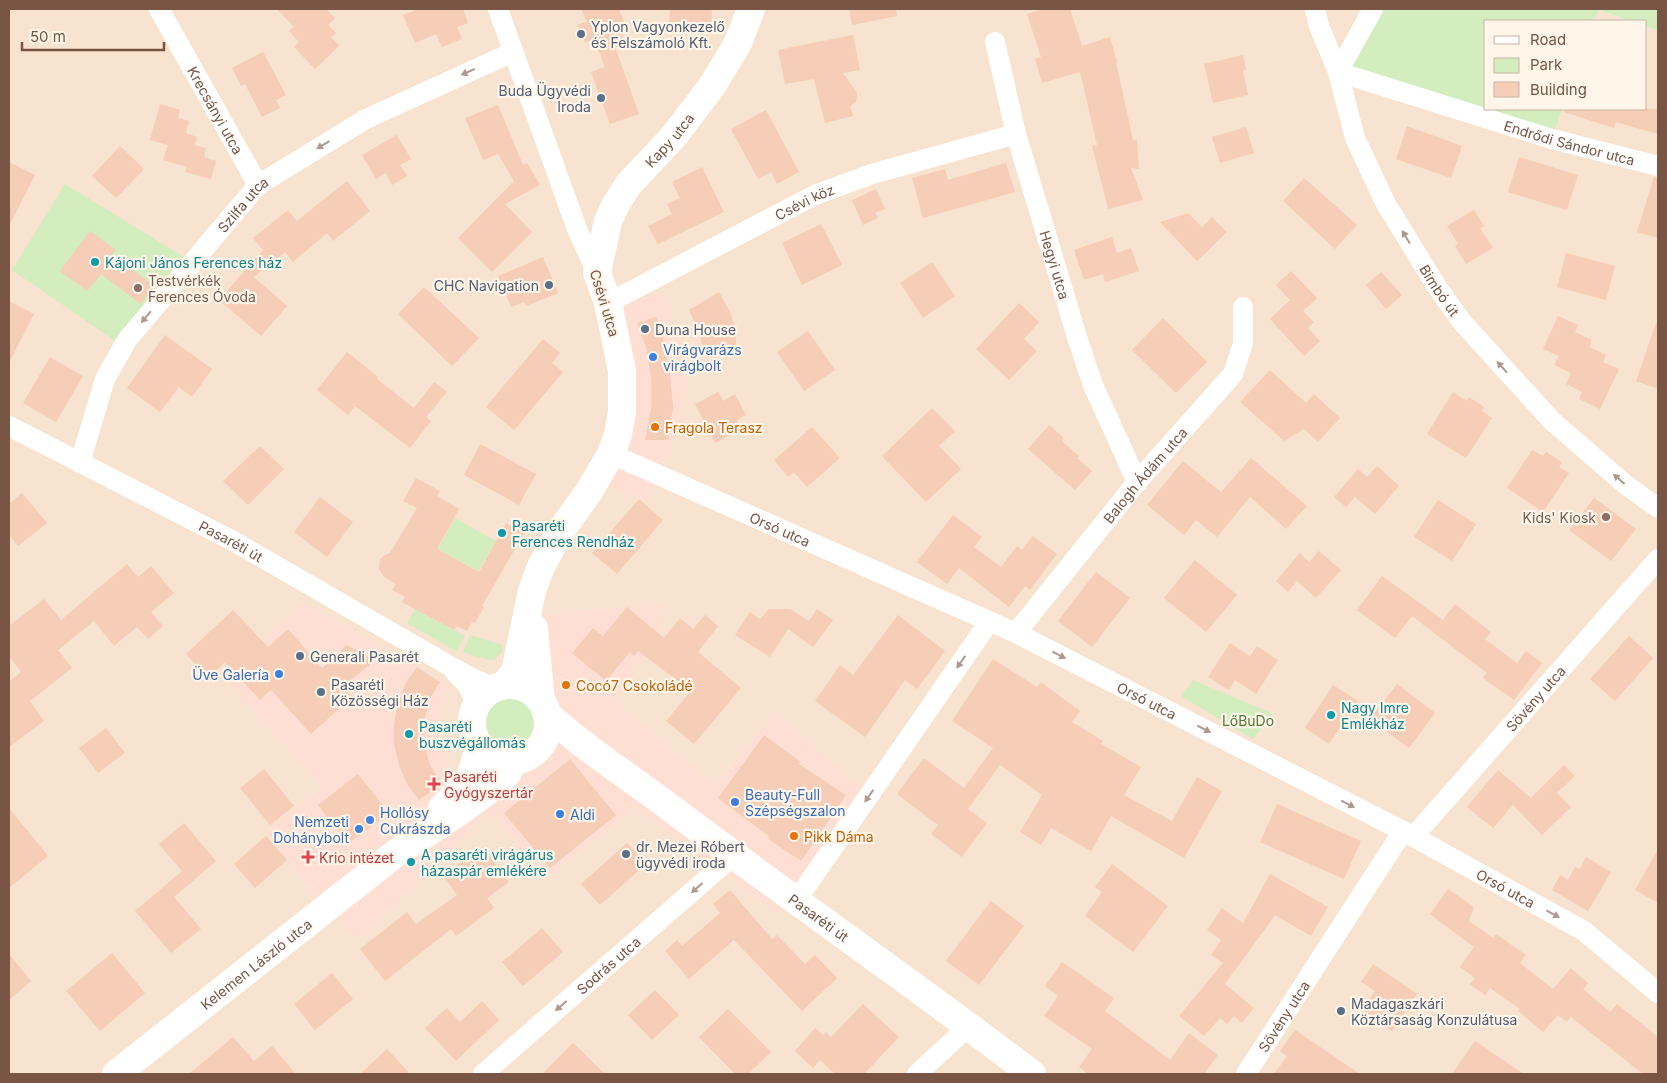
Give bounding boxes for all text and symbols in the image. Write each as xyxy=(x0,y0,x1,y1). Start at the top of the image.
place label: Yplon Vagyonkezelő és Felszámoló Kft. xyxy=(591,18,725,51)
scale bar xyxy=(22,20,165,52)
legend xyxy=(1484,20,1647,110)
text: 50 m xyxy=(30,27,66,46)
marker: Yplon Vagyonkezelő és Felszámoló Kft. xyxy=(575,28,587,40)
text: Road xyxy=(1530,30,1566,49)
text: Park xyxy=(1530,55,1563,74)
street label: Krecsányi utca xyxy=(184,63,247,157)
one-way arrow xyxy=(461,69,475,77)
text: Building xyxy=(1530,80,1587,99)
place label: Buda Ügyvédi Iroda xyxy=(499,82,591,115)
marker: Buda Ügyvédi Iroda xyxy=(595,92,607,104)
street label: Kapy utca xyxy=(641,109,697,170)
street label: Endrődi Sándor utca xyxy=(1502,116,1637,168)
one-way arrow xyxy=(317,140,330,149)
street label: Szilfa utca xyxy=(214,172,271,235)
street label: Csévi köz xyxy=(772,180,836,223)
street label: Hegyi utca xyxy=(1037,228,1074,301)
one-way arrow xyxy=(1401,230,1410,243)
place label: Kájoni János Ferences ház xyxy=(105,254,282,271)
marker: Kájoni János Ferences ház xyxy=(89,256,101,268)
street label: Bimbó út xyxy=(1417,261,1464,320)
street label: Csévi utca xyxy=(587,267,623,339)
place label: Testvérkék Ferences Óvoda xyxy=(148,272,256,305)
place label: CHC Navigation xyxy=(434,277,539,294)
marker: CHC Navigation xyxy=(543,279,555,291)
marker: Testvérkék Ferences Óvoda xyxy=(132,282,144,294)
one-way arrow xyxy=(140,311,152,323)
place label: Duna House xyxy=(655,321,736,338)
marker: Duna House xyxy=(639,323,651,335)
place label: Virágvarázs virágbolt xyxy=(663,341,742,374)
marker: Virágvarázs virágbolt xyxy=(647,351,659,363)
one-way arrow xyxy=(1496,361,1508,373)
place label: Fragola Terasz xyxy=(665,419,763,436)
marker: Fragola Terasz xyxy=(649,421,661,433)
street label: Balogh Ádám utca xyxy=(1099,423,1190,526)
one-way arrow xyxy=(1614,473,1626,485)
street label: Orsó utca xyxy=(747,508,813,550)
place label: Kids' Kiosk xyxy=(1522,509,1596,526)
marker: Kids' Kiosk xyxy=(1600,511,1612,523)
street label: Pasaréti út xyxy=(196,517,266,565)
place label: Pasaréti Ferences Rendház xyxy=(512,517,635,550)
marker: Pasaréti Ferences Rendház xyxy=(496,527,508,539)
place label: Generali Pasarét xyxy=(310,648,419,665)
marker: Generali Pasarét xyxy=(294,650,306,662)
one-way arrow xyxy=(1052,651,1067,659)
one-way arrow xyxy=(956,655,966,669)
street label: Sövény utca xyxy=(1502,662,1569,734)
place label: Üve Galería xyxy=(192,666,269,683)
marker: Üve Galería xyxy=(273,668,285,680)
place label: Pasaréti Közösségi Ház xyxy=(331,676,429,709)
place label: Cocó7 Csokoládé xyxy=(576,677,693,694)
street label: Orsó utca xyxy=(1114,678,1180,722)
marker: Cocó7 Csokoládé xyxy=(560,679,572,691)
marker: Pasaréti Közösségi Ház xyxy=(315,686,327,698)
place label: Nagy Imre Emlékház xyxy=(1341,699,1409,732)
marker: Nagy Imre Emlékház xyxy=(1325,709,1337,721)
park label: LőBuDo xyxy=(1222,712,1274,729)
place label: Pasaréti buszvégállomás xyxy=(419,718,526,751)
one-way arrow xyxy=(1197,725,1211,733)
marker: Pasaréti buszvégállomás xyxy=(403,728,415,740)
place label: Pasaréti Gyógyszertár xyxy=(444,768,533,801)
marker: Pasaréti Gyógyszertár xyxy=(428,778,440,790)
place label: Beauty-Full Szépségszalon xyxy=(745,786,845,819)
one-way arrow xyxy=(864,789,874,803)
marker: Beauty-Full Szépségszalon xyxy=(729,796,741,808)
one-way arrow xyxy=(1341,800,1356,808)
place label: Hollósy Cukrászda xyxy=(380,804,451,837)
place label: Aldi xyxy=(570,806,595,823)
marker: Aldi xyxy=(554,808,566,820)
place label: Nemzeti Dohánybolt xyxy=(273,813,349,846)
marker: Hollósy Cukrászda xyxy=(364,814,376,826)
marker: Nemzeti Dohánybolt xyxy=(353,823,365,835)
place label: Pikk Dáma xyxy=(804,828,874,845)
marker: Pikk Dáma xyxy=(788,830,800,842)
place label: dr. Mezei Róbert ügyvédi iroda xyxy=(636,838,745,871)
place label: A pasaréti virágárus házaspár emlékére xyxy=(421,846,553,879)
marker: dr. Mezei Róbert ügyvédi iroda xyxy=(620,848,632,860)
place label: Krio intézet xyxy=(319,849,394,866)
marker: Krio intézet xyxy=(301,850,315,864)
marker: A pasaréti virágárus házaspár emlékére xyxy=(405,856,417,868)
street label: Orsó utca xyxy=(1474,865,1538,911)
one-way arrow xyxy=(690,882,703,893)
street label: Pasaréti út xyxy=(786,890,853,945)
one-way arrow xyxy=(1546,910,1560,918)
street label: Kelemen László utca xyxy=(197,915,315,1013)
street label: Sodrás utca xyxy=(573,932,644,997)
street label: Sövény utca xyxy=(1254,977,1313,1055)
place label: Madagaszkári Köztársaság Konzulátusa xyxy=(1351,995,1517,1028)
one-way arrow xyxy=(555,1000,567,1011)
marker: Madagaszkári Köztársaság Konzulátusa xyxy=(1335,1005,1347,1017)

